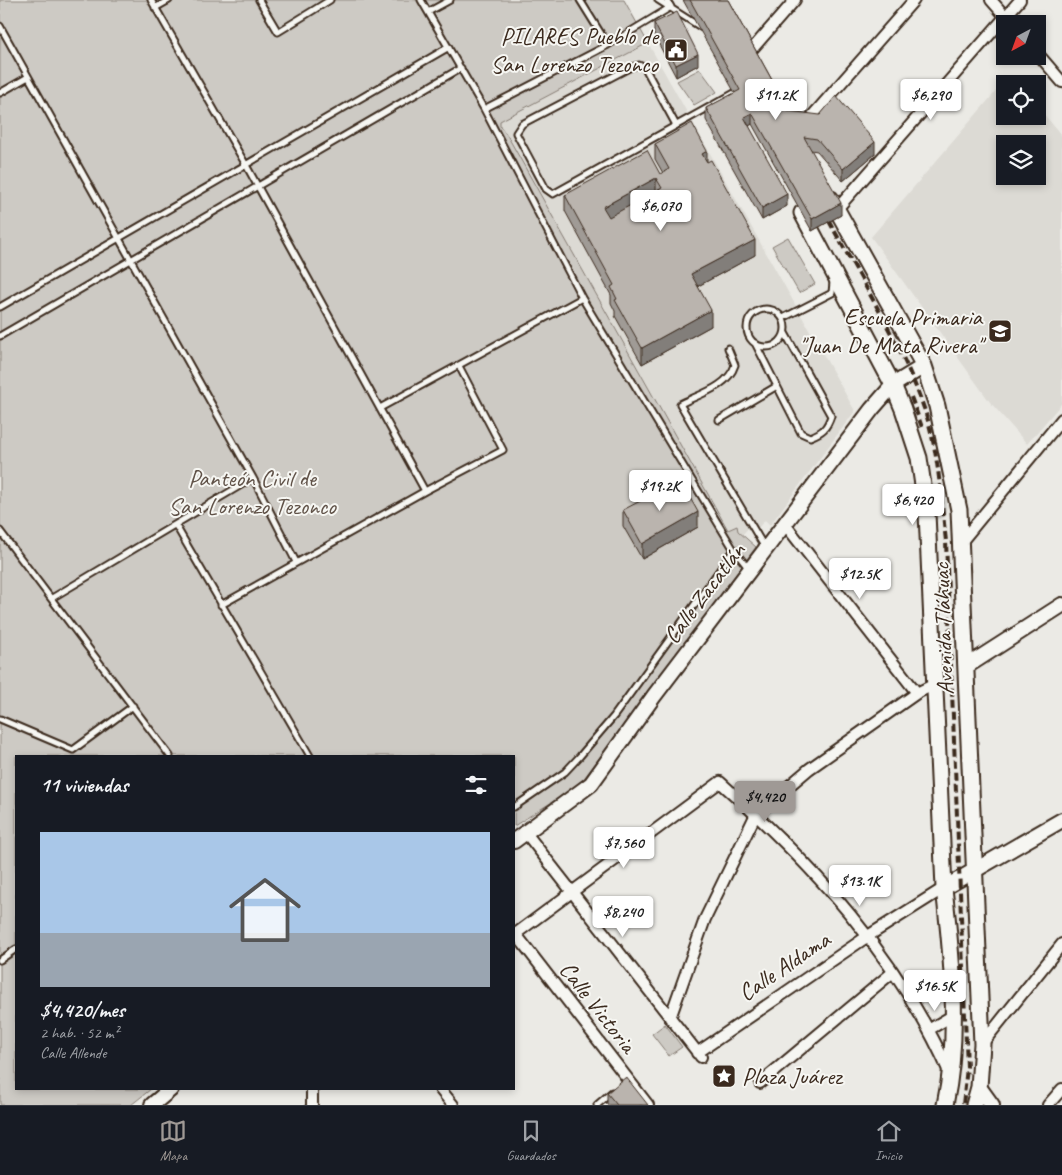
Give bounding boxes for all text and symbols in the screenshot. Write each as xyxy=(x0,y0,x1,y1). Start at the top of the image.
north arrow xyxy=(996,15,1046,65)
map controls xyxy=(996,15,1046,185)
place label: PILARES Pueblo de San Lorenzo Tezonco xyxy=(491,21,660,79)
public building icon: PILARES Pueblo de San Lorenzo Tezonco xyxy=(663,37,689,63)
button: locate xyxy=(996,75,1046,125)
pin: $11.2K xyxy=(735,78,817,121)
pin: $6,290 xyxy=(890,78,972,121)
text: $11.2K xyxy=(756,85,796,105)
text: $6,290 xyxy=(911,85,951,105)
button: layers xyxy=(996,135,1046,185)
pin: $6,070 xyxy=(620,190,702,232)
text: $6,070 xyxy=(641,196,681,216)
place label: Escuela Primaria "Juan De Mata Rivera" xyxy=(799,302,987,360)
school or university icon: Escuela Primaria "Juan De Mata Rivera" xyxy=(987,318,1013,344)
park label: Panteón Civil de San Lorenzo Tezonco xyxy=(168,463,337,521)
pin: $19.2K xyxy=(619,470,701,512)
text: $19.2K xyxy=(640,476,680,496)
pin: $6,420 xyxy=(872,484,954,526)
text: $6,420 xyxy=(893,490,933,510)
street label: Calle Zacatlán xyxy=(656,536,752,649)
pin: $12.5K xyxy=(819,558,901,600)
street label: Avenida Tláhuac xyxy=(926,561,960,696)
text: $12.5K xyxy=(840,564,880,584)
icon: filters xyxy=(462,771,490,799)
text: 11 viviendas xyxy=(40,772,128,798)
pin: $4,420 xyxy=(724,780,806,823)
text: $4,420 xyxy=(745,787,785,807)
pin: $7,560 xyxy=(583,826,665,869)
text: $7,560 xyxy=(604,833,644,853)
pin: $13.1K xyxy=(819,864,901,907)
icon: home xyxy=(220,865,310,955)
text: $13.1K xyxy=(840,871,880,891)
pin: $8,240 xyxy=(582,896,664,938)
text: $8,240 xyxy=(603,902,643,922)
street label: Calle Aldama xyxy=(732,924,837,1008)
street label: Calle Victoria xyxy=(553,955,644,1061)
pin: $16.5K xyxy=(894,970,976,1012)
text: $16.5K xyxy=(915,976,955,996)
text: $4,420/mes xyxy=(40,997,125,1023)
text: 2 hab. · 52 m² xyxy=(40,1023,119,1043)
text: Calle Allende xyxy=(40,1043,106,1063)
place label: Plaza Juárez xyxy=(742,1061,844,1091)
place icon: Plaza Juárez xyxy=(711,1063,737,1089)
tab: Mapa xyxy=(159,1117,187,1164)
tab: Guardados xyxy=(506,1117,556,1164)
tab: Inicio xyxy=(875,1117,903,1164)

